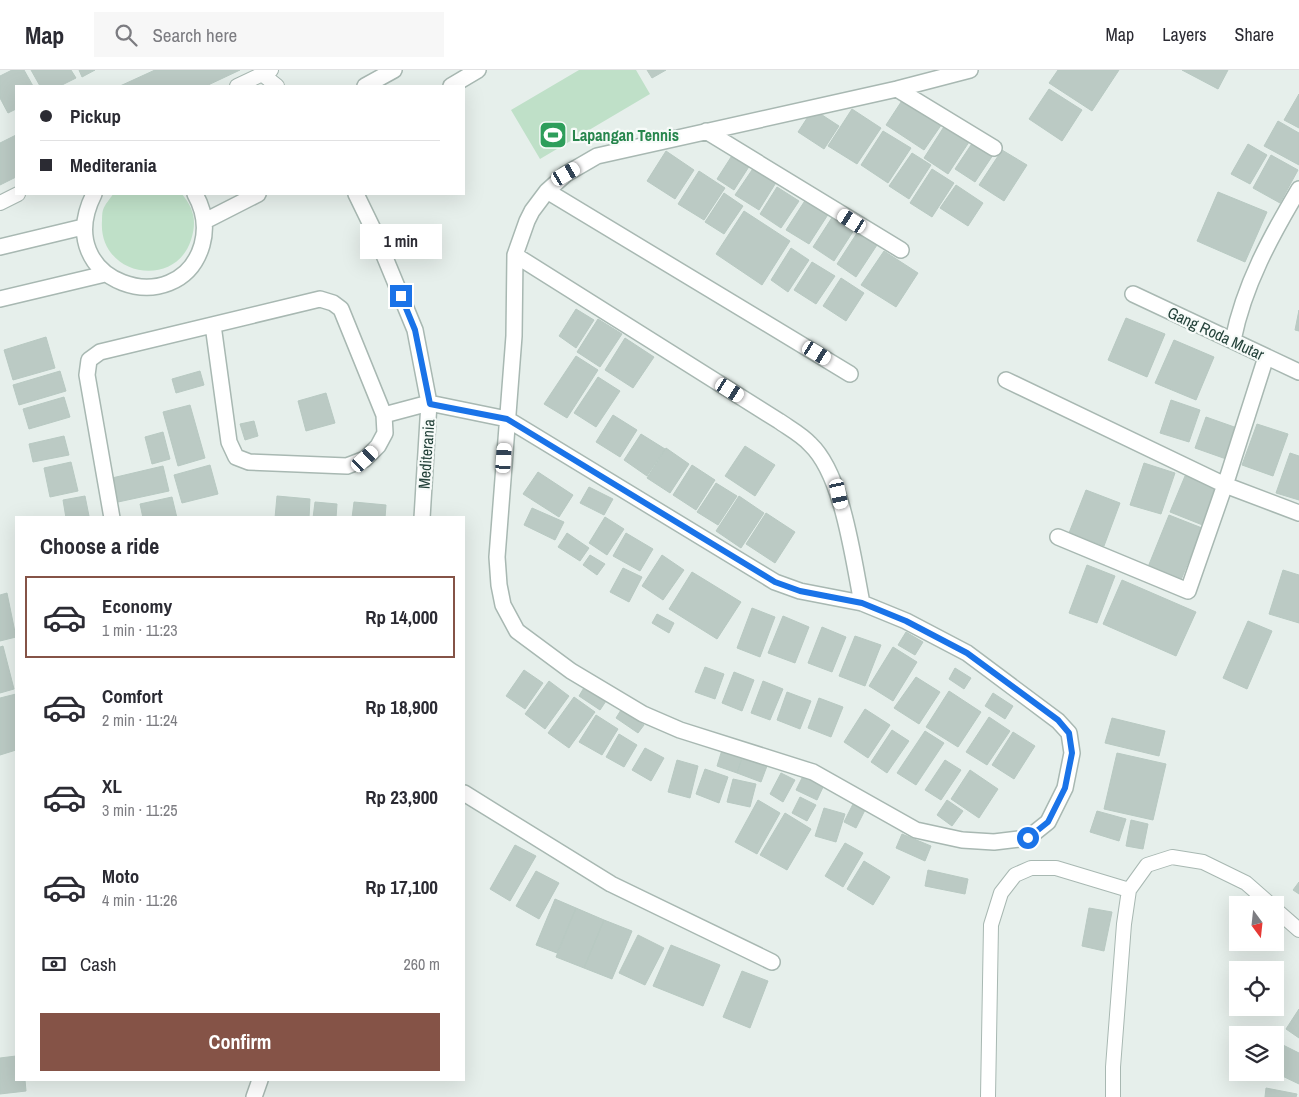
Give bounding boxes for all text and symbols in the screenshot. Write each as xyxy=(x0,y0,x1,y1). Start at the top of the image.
search box xyxy=(94,12,444,57)
text: Map xyxy=(25,19,64,51)
icon: search xyxy=(112,21,140,49)
text: Search here xyxy=(152,22,237,48)
text: Map xyxy=(1106,22,1134,47)
text: Layers xyxy=(1162,22,1207,47)
text: Share xyxy=(1235,22,1274,47)
text: Pickup xyxy=(70,103,121,129)
sports icon: Lapangan Tennis xyxy=(538,120,568,150)
place label: Lapangan Tennis xyxy=(572,124,679,146)
text: Mediterania xyxy=(70,152,157,178)
car xyxy=(549,160,582,188)
car xyxy=(835,207,868,235)
callout: 1 min xyxy=(360,224,442,258)
text: 1 min xyxy=(384,230,418,252)
route end xyxy=(390,285,412,307)
street label: Gang Roda Mutar xyxy=(1164,301,1268,365)
car xyxy=(800,339,833,367)
car xyxy=(713,376,746,404)
street label: Mediterania xyxy=(413,418,439,490)
car xyxy=(348,443,381,475)
car xyxy=(495,443,512,473)
car xyxy=(828,478,849,510)
text: Choose a ride xyxy=(40,531,159,561)
text: Economy xyxy=(102,593,172,619)
icon: car xyxy=(42,595,87,640)
text: Rp 14,000 xyxy=(365,604,438,630)
text: 1 min · 11:23 xyxy=(102,619,178,641)
text: Comfort xyxy=(102,683,163,709)
icon: car xyxy=(42,685,87,730)
text: Rp 18,900 xyxy=(365,694,438,720)
text: 2 min · 11:24 xyxy=(102,709,178,731)
text: XL xyxy=(102,773,122,799)
icon: car xyxy=(42,775,87,820)
text: Rp 23,900 xyxy=(365,784,438,810)
text: 3 min · 11:25 xyxy=(102,799,178,821)
route start xyxy=(1017,827,1039,849)
text: Moto xyxy=(102,863,139,889)
icon: car xyxy=(42,865,87,910)
text: Rp 17,100 xyxy=(365,874,438,900)
text: 4 min · 11:26 xyxy=(102,889,178,911)
north arrow xyxy=(1229,896,1284,951)
map controls xyxy=(1229,896,1284,1081)
icon: cash xyxy=(40,950,68,978)
text: Cash xyxy=(80,951,116,977)
text: 260 m xyxy=(404,953,440,975)
button: locate xyxy=(1229,961,1284,1016)
button: Confirm xyxy=(40,1013,440,1071)
button: layers xyxy=(1229,1026,1284,1081)

